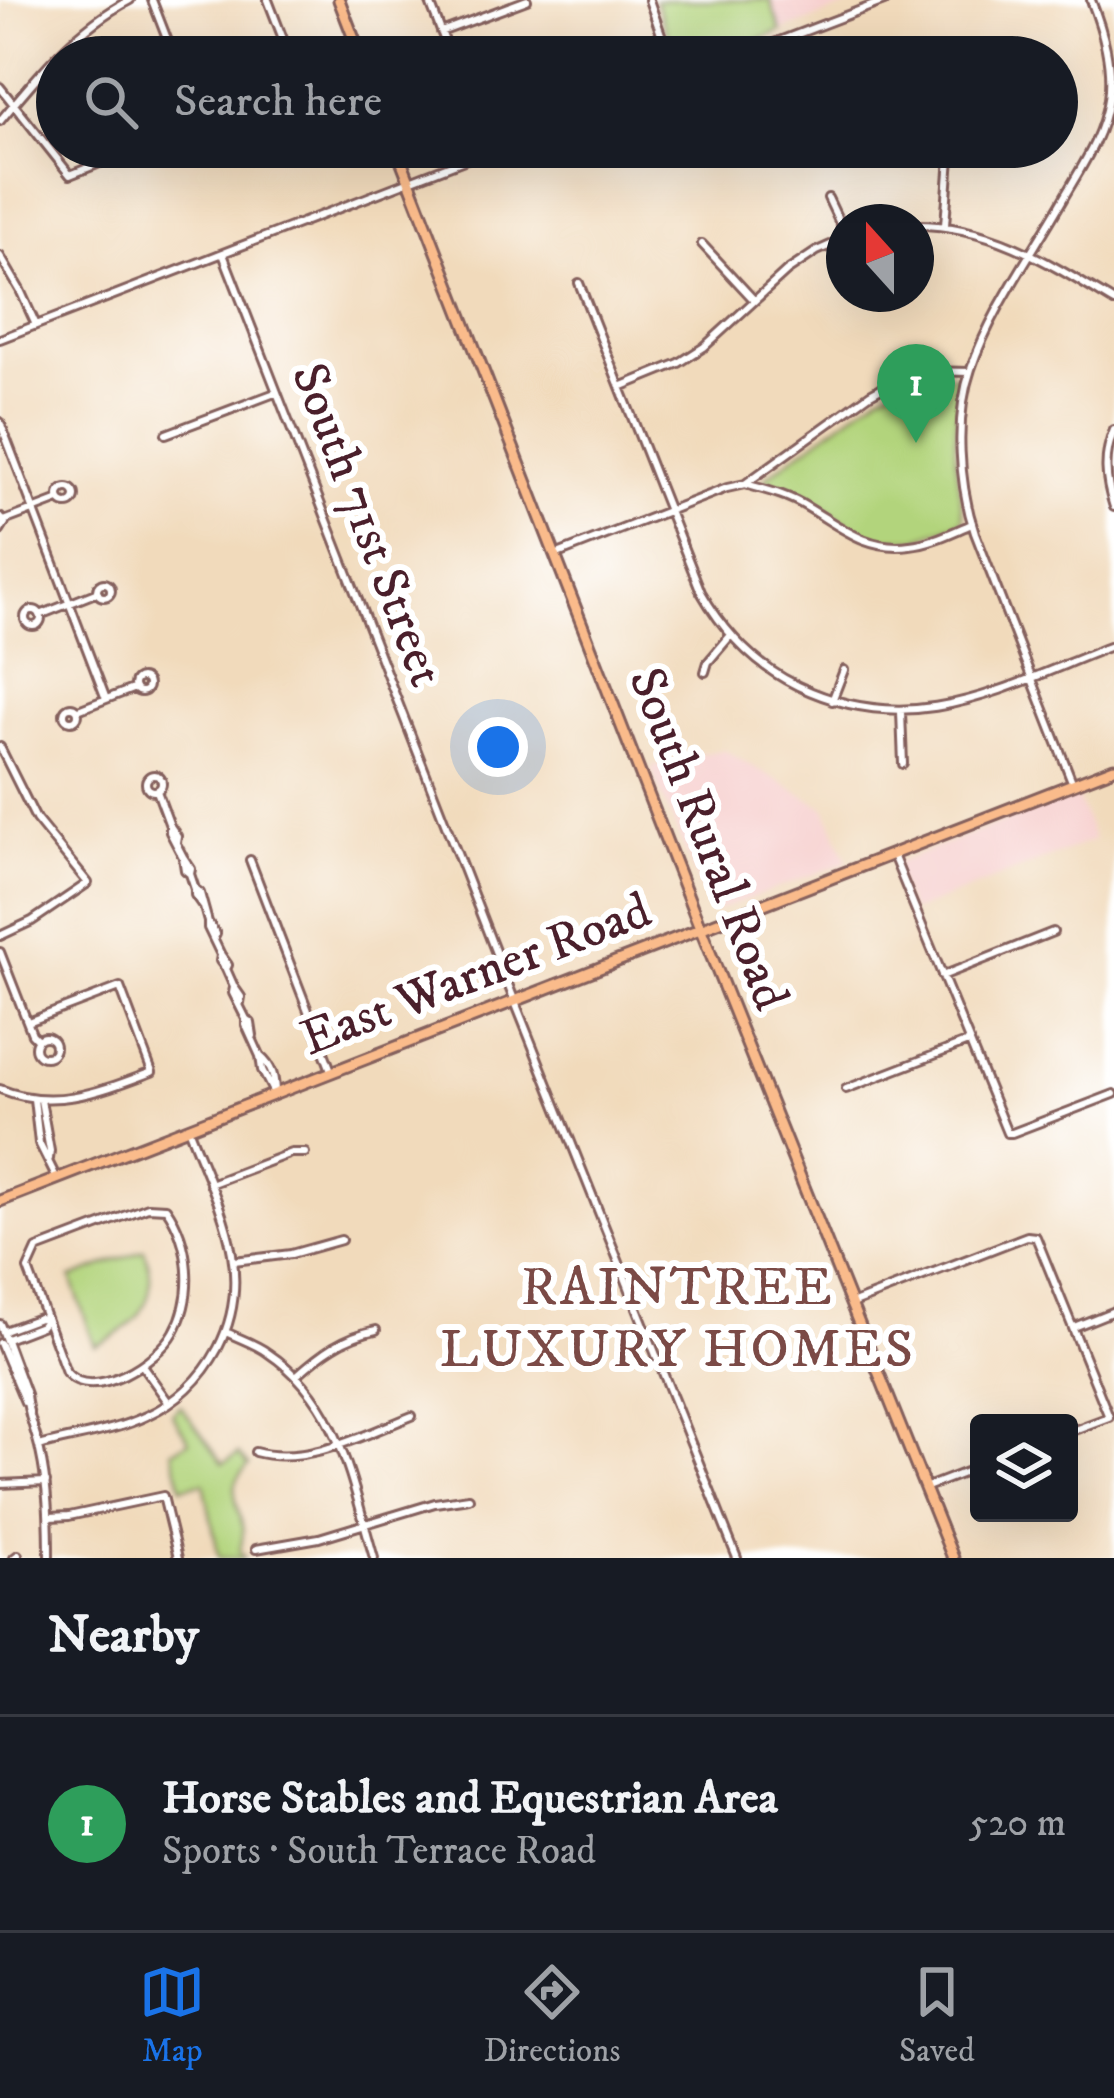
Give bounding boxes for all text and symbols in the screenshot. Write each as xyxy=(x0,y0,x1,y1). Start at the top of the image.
search box xyxy=(36,36,1078,168)
icon: search xyxy=(78,69,144,135)
text: Search here xyxy=(174,74,382,130)
north arrow xyxy=(826,204,934,312)
pin: 1 xyxy=(877,344,955,443)
street label: South 71st Street xyxy=(276,354,458,696)
street label: South Rural Road xyxy=(613,659,803,1020)
your location xyxy=(468,717,528,777)
street label: East Warner Road xyxy=(292,879,660,1071)
district label: RAINTREE LUXURY HOMES xyxy=(440,1255,916,1384)
map controls xyxy=(970,1414,1078,1522)
button: layers xyxy=(970,1414,1078,1522)
text: Nearby xyxy=(48,1604,199,1668)
text: Horse Stables and Equestrian Area xyxy=(162,1771,778,1827)
text: 1 xyxy=(80,1799,94,1848)
text: 520 m xyxy=(969,1799,1066,1848)
text: Sports · South Terrace Road xyxy=(162,1827,596,1876)
tab: Map xyxy=(139,1959,205,2072)
tab: Directions xyxy=(484,1959,620,2072)
tab: Saved xyxy=(899,1959,975,2072)

